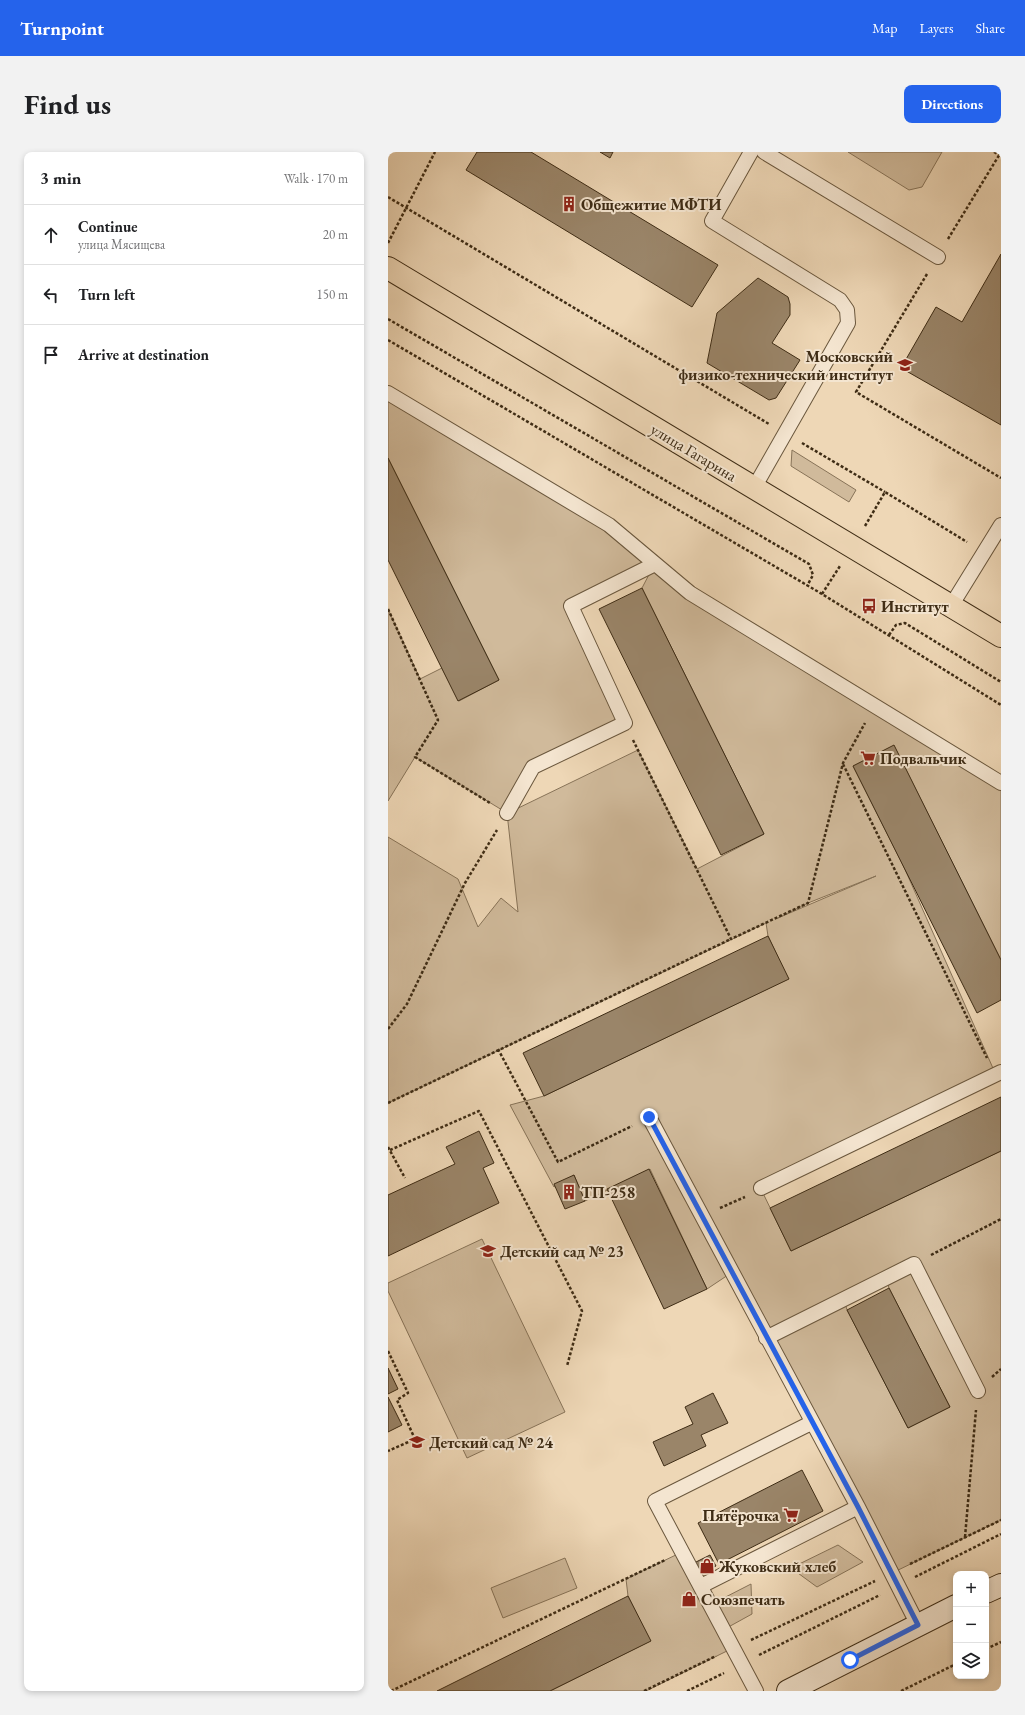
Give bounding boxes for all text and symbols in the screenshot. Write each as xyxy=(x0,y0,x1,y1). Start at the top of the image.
text: Turnpoint xyxy=(20,16,104,41)
text: Map xyxy=(872,19,897,37)
text: Layers xyxy=(919,19,954,37)
text: Share xyxy=(976,19,1005,37)
button: Directions xyxy=(904,85,1001,123)
text: Find us xyxy=(24,86,111,122)
text: 3 min xyxy=(40,167,81,189)
text: Walk · 170 m xyxy=(284,170,348,187)
place label: Общежитие МФТИ xyxy=(581,194,721,215)
building icon: Общежитие МФТИ xyxy=(560,195,578,213)
text: Continue xyxy=(78,217,138,236)
icon: ahead xyxy=(40,224,62,246)
text: 20 m xyxy=(323,226,348,243)
text: улица Мясищева xyxy=(78,236,165,253)
icon: left xyxy=(40,284,62,306)
text: Turn left xyxy=(78,285,135,304)
text: 150 m xyxy=(317,286,348,303)
icon: arrive xyxy=(40,344,62,366)
text: Arrive at destination xyxy=(78,345,209,364)
place label: Московский физико-технический институт xyxy=(678,346,894,385)
school or university icon: Московский физико-технический институт xyxy=(896,356,914,374)
street label: улица Гагарина xyxy=(647,418,741,487)
place label: Институт xyxy=(881,596,950,617)
bus stop icon: Институт xyxy=(860,597,878,615)
place label: Подвальчик xyxy=(880,748,967,769)
supermarket icon: Подвальчик xyxy=(859,749,877,767)
route end xyxy=(640,1108,658,1126)
place label: ТП-258 xyxy=(581,1182,635,1203)
building icon: ТП-258 xyxy=(560,1183,578,1201)
place label: Детский сад № 23 xyxy=(500,1241,624,1262)
school or university icon: Детский сад № 23 xyxy=(479,1242,497,1260)
place label: Детский сад № 24 xyxy=(429,1432,554,1453)
school or university icon: Детский сад № 24 xyxy=(408,1433,426,1451)
place label: Пятёрочка xyxy=(702,1505,780,1526)
supermarket icon: Пятёрочка xyxy=(782,1506,800,1524)
place label: Жуковский хлеб xyxy=(718,1556,836,1577)
shop icon: Жуковский хлеб xyxy=(698,1557,716,1575)
map controls xyxy=(953,1571,989,1679)
button: + xyxy=(953,1571,989,1607)
place label: Союзпечать xyxy=(701,1589,786,1610)
shop icon: Союзпечать xyxy=(680,1590,698,1608)
button: − xyxy=(953,1607,989,1643)
button: layers xyxy=(953,1643,989,1679)
route start xyxy=(841,1651,859,1669)

